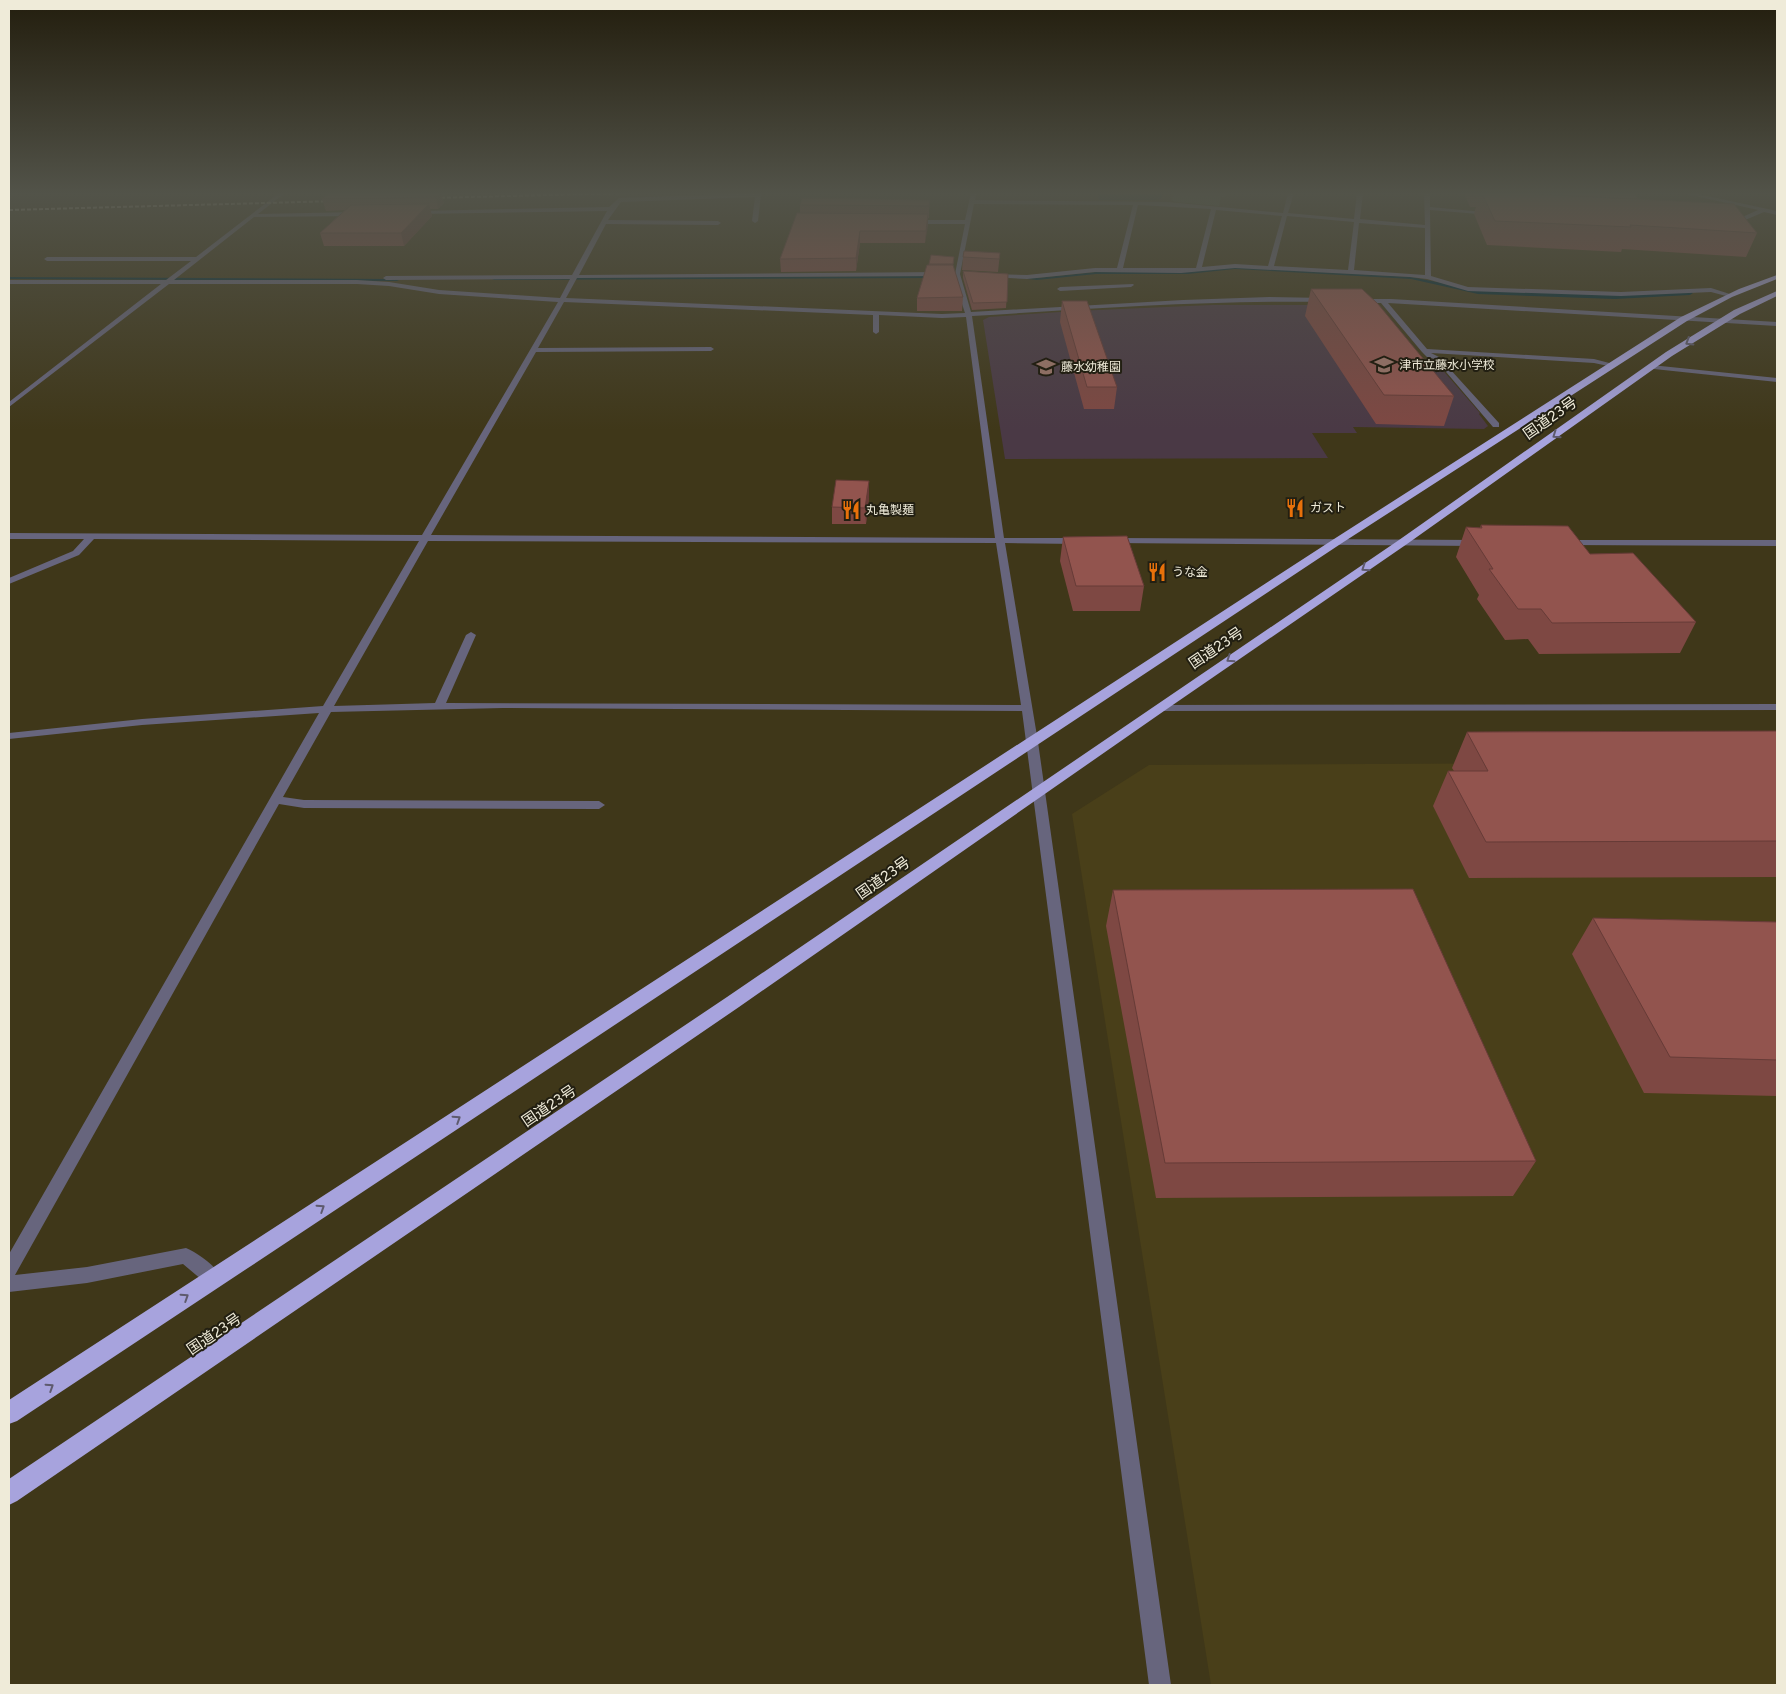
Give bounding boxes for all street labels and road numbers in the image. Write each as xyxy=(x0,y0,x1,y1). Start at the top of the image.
street label: 国道23号 xyxy=(1520,393,1580,443)
street label: 国道23号 xyxy=(1185,623,1247,673)
street label: 国道23号 xyxy=(853,853,913,903)
street label: 国道23号 xyxy=(518,1081,580,1131)
street label: 国道23号 xyxy=(183,1309,245,1359)

